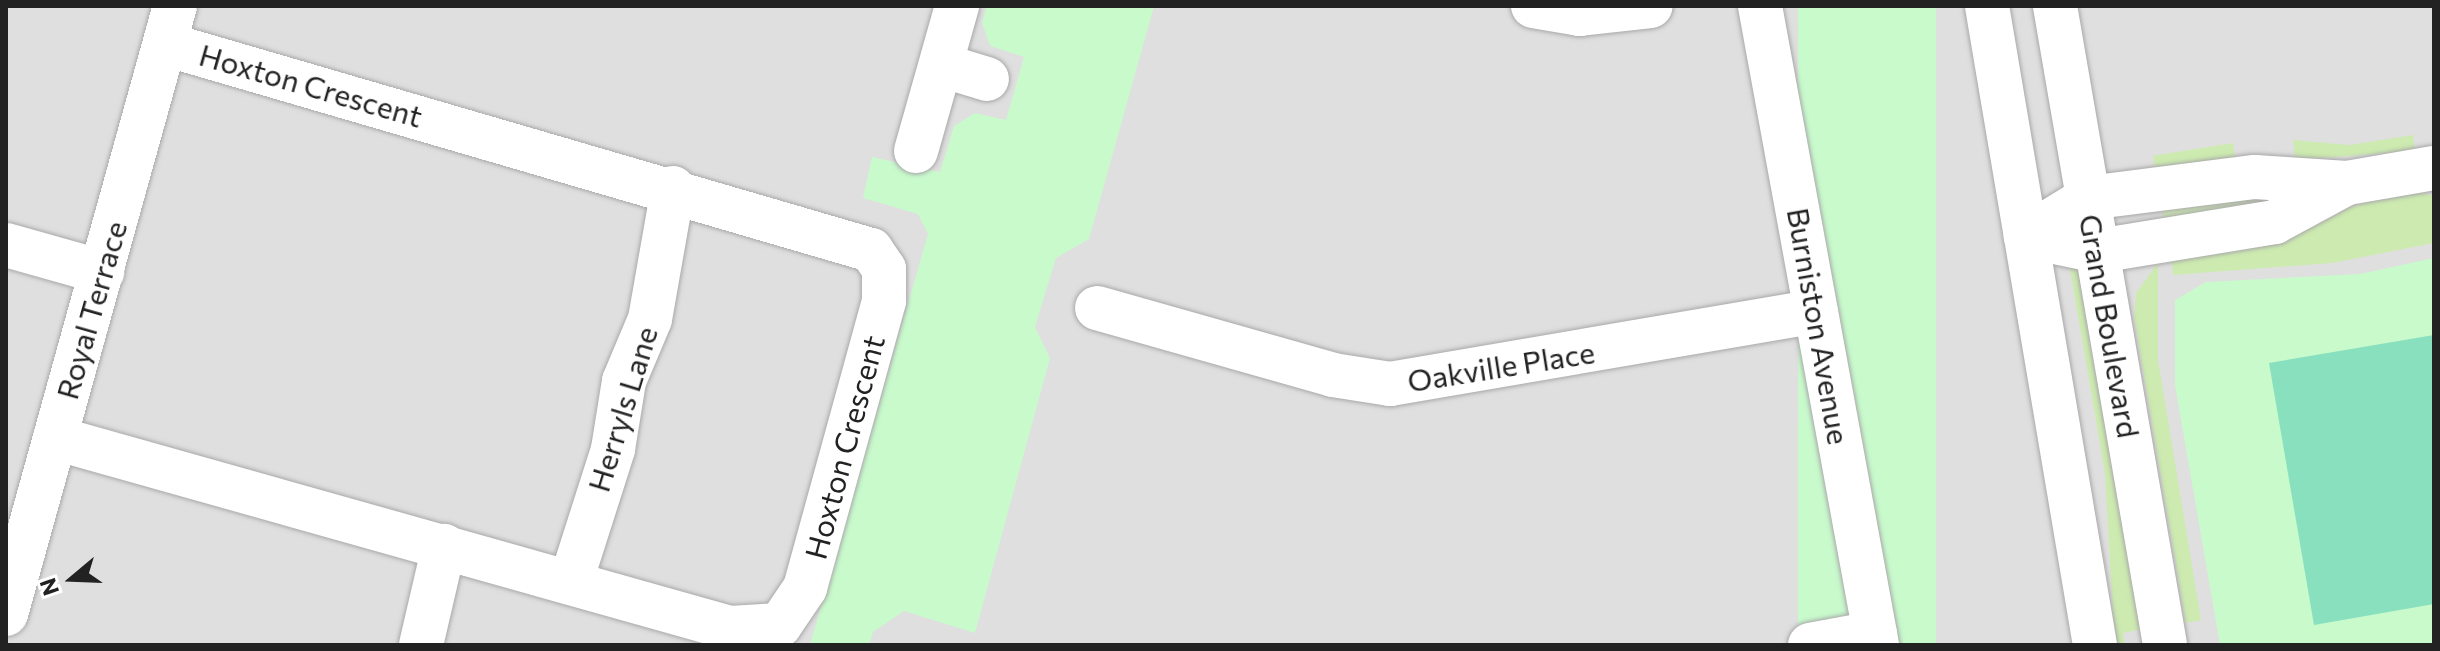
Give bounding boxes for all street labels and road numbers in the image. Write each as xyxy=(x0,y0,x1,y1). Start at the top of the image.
street label: Hoxton Crescent xyxy=(195,36,427,134)
street label: Burniston Avenue xyxy=(1780,205,1858,447)
street label: Grand Boulevard xyxy=(2073,211,2147,441)
street label: Royal Terrace xyxy=(48,217,134,403)
street label: Herryls Lane xyxy=(580,322,664,496)
street label: Hoxton Crescent xyxy=(797,331,891,563)
street label: Oakville Place xyxy=(1405,333,1597,399)

